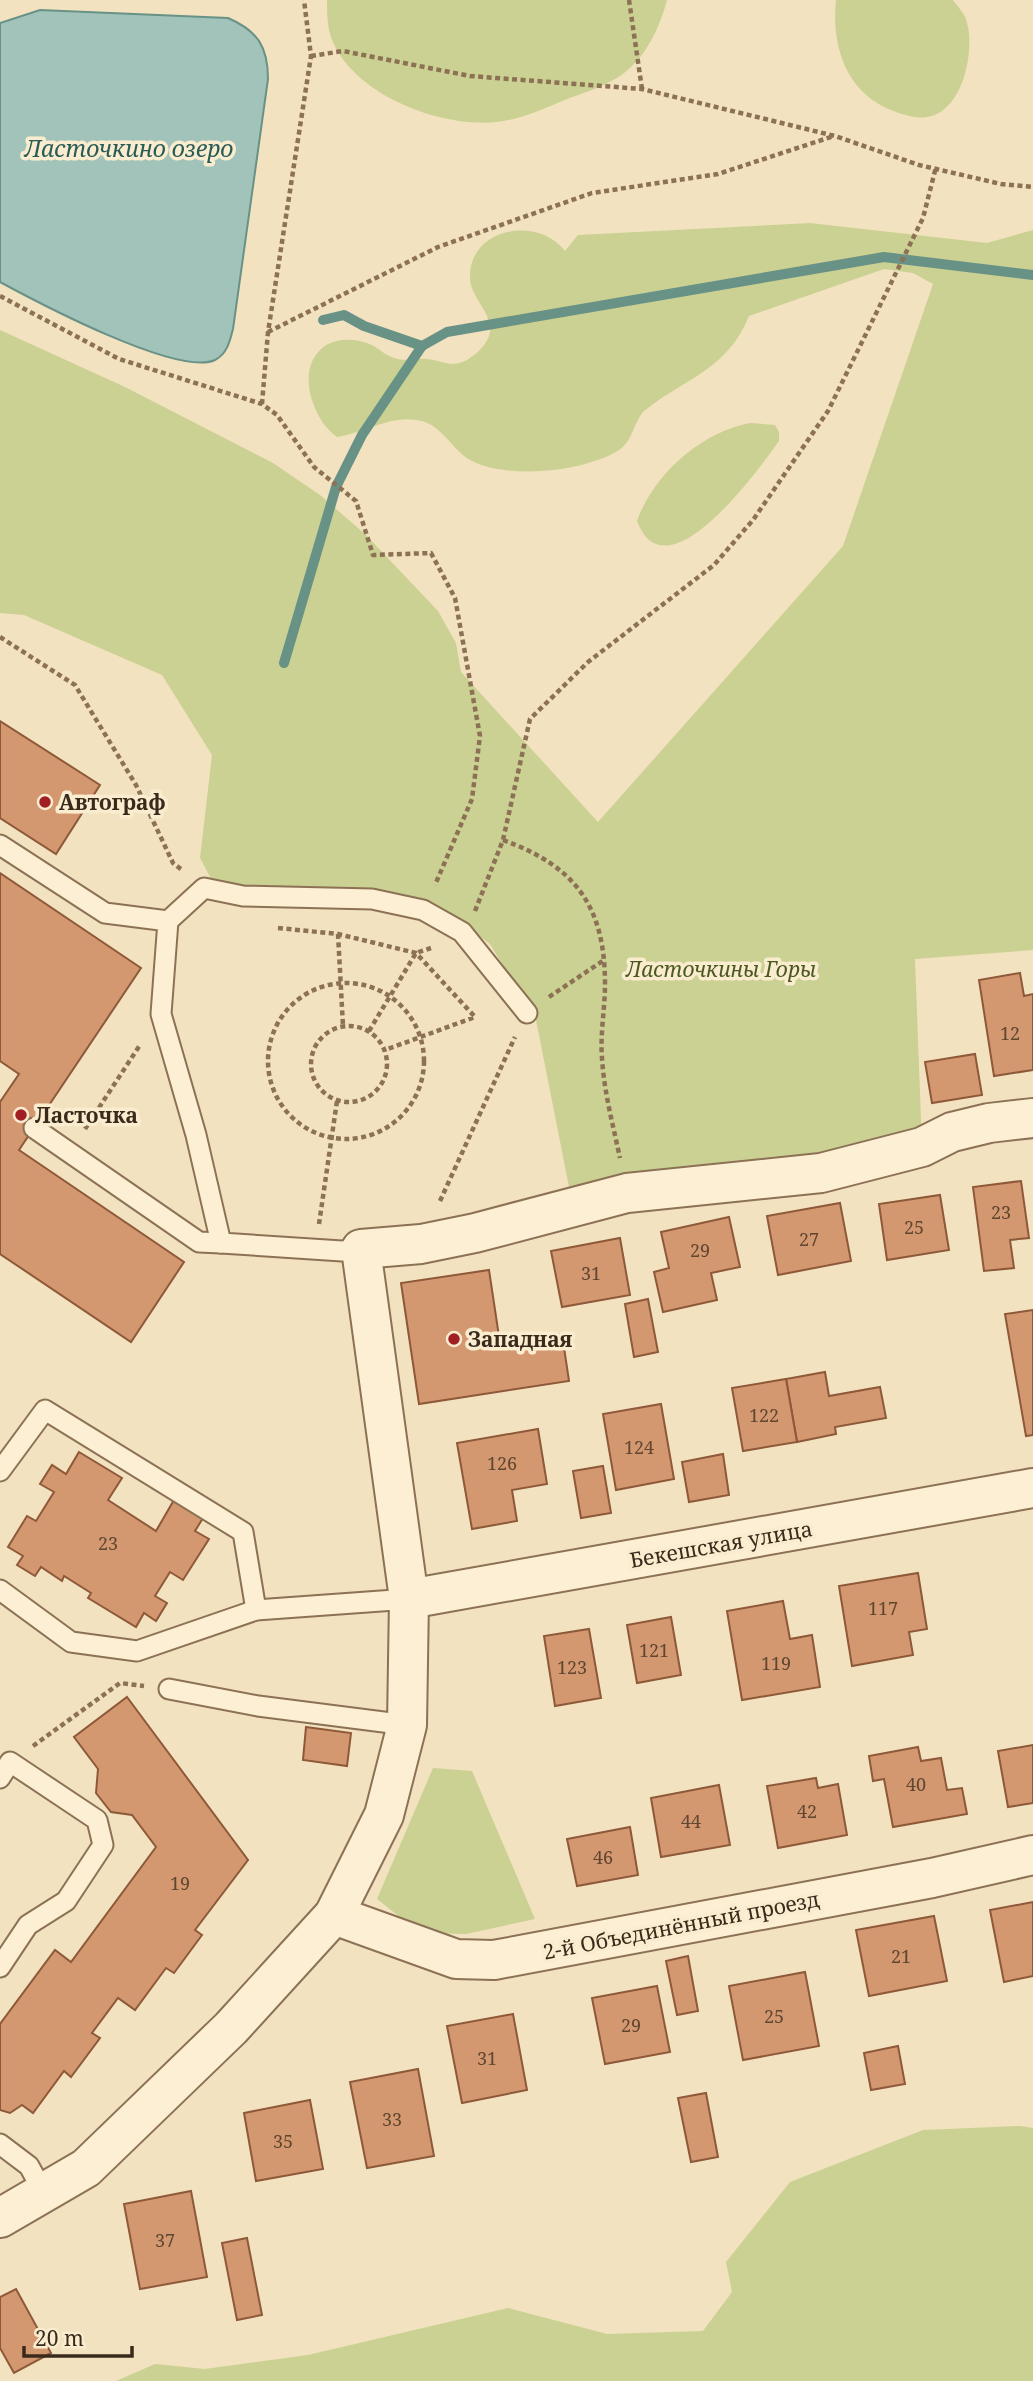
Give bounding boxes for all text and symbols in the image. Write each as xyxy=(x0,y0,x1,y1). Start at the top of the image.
water label: Ласточкино озеро xyxy=(23,132,234,164)
place label: Автограф xyxy=(59,788,165,816)
marker: Автограф xyxy=(37,794,53,810)
park label: Ласточкины Горы xyxy=(625,955,816,983)
house number: 12 xyxy=(1000,1021,1020,1045)
place label: Ласточка xyxy=(35,1101,138,1129)
marker: Ласточка xyxy=(13,1107,29,1123)
house number: 23 xyxy=(991,1200,1011,1224)
house number: 25 xyxy=(904,1215,924,1239)
house number: 27 xyxy=(799,1227,819,1251)
house number: 29 xyxy=(690,1238,710,1262)
house number: 31 xyxy=(581,1261,601,1285)
place label: Западная xyxy=(468,1325,573,1353)
marker: Западная xyxy=(446,1331,462,1347)
house number: 122 xyxy=(749,1403,779,1427)
house number: 124 xyxy=(624,1435,654,1459)
house number: 126 xyxy=(487,1451,517,1475)
street label: Бекешская улица xyxy=(628,1514,814,1574)
house number: 23 xyxy=(98,1531,118,1555)
house number: 117 xyxy=(868,1596,898,1620)
house number: 121 xyxy=(639,1638,669,1662)
house number: 119 xyxy=(761,1651,791,1675)
house number: 123 xyxy=(557,1655,587,1679)
house number: 40 xyxy=(906,1772,926,1796)
house number: 42 xyxy=(797,1799,817,1823)
house number: 44 xyxy=(681,1809,701,1833)
house number: 46 xyxy=(593,1845,613,1869)
house number: 19 xyxy=(170,1871,190,1895)
street label: 2-й Объединённый проезд xyxy=(540,1884,822,1966)
house number: 21 xyxy=(891,1944,911,1968)
house number: 25 xyxy=(764,2004,784,2028)
house number: 29 xyxy=(621,2013,641,2037)
house number: 31 xyxy=(477,2046,497,2070)
house number: 33 xyxy=(382,2107,402,2131)
house number: 35 xyxy=(273,2129,293,2153)
house number: 37 xyxy=(155,2228,175,2252)
scale bar xyxy=(24,2314,133,2358)
text: 20 m xyxy=(35,2324,84,2352)

